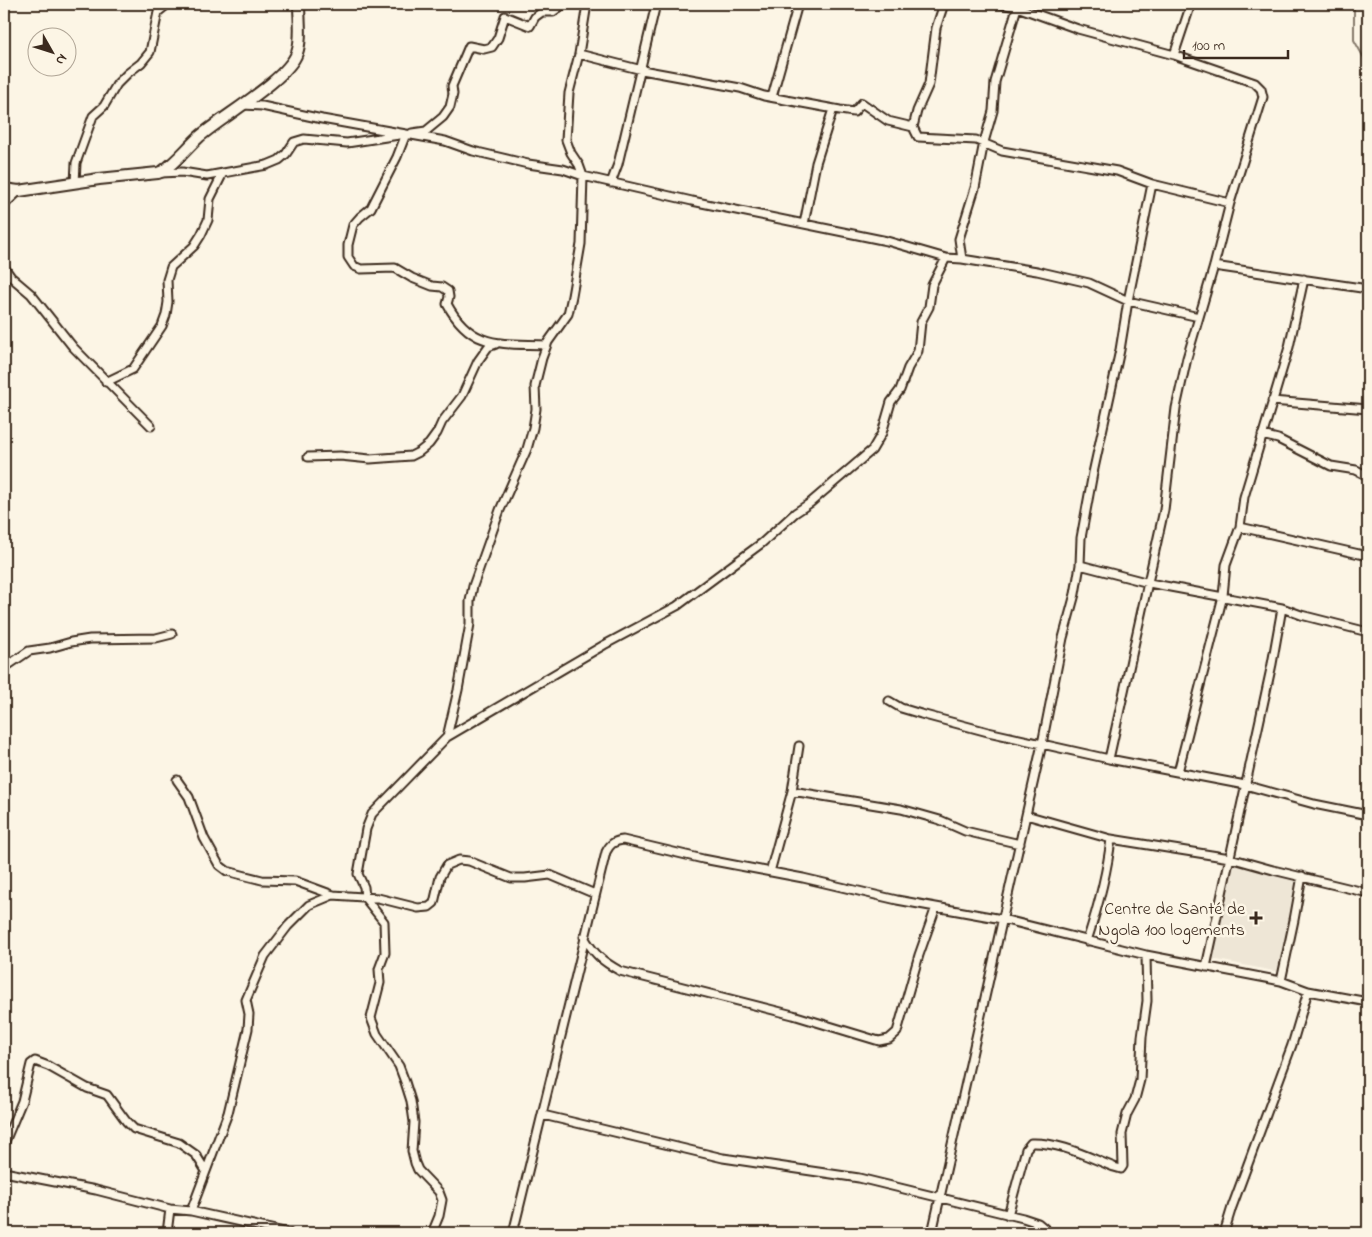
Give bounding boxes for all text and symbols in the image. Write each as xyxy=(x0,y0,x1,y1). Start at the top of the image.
north arrow xyxy=(28,28,78,78)
scale bar xyxy=(1184,28,1288,60)
text: 100 m xyxy=(1192,35,1225,57)
text: N xyxy=(50,49,72,70)
place label: Centre de Santé de Ngola 100 logements xyxy=(1098,897,1246,945)
marker: Centre de Santé de Ngola 100 logements xyxy=(1249,911,1263,925)

